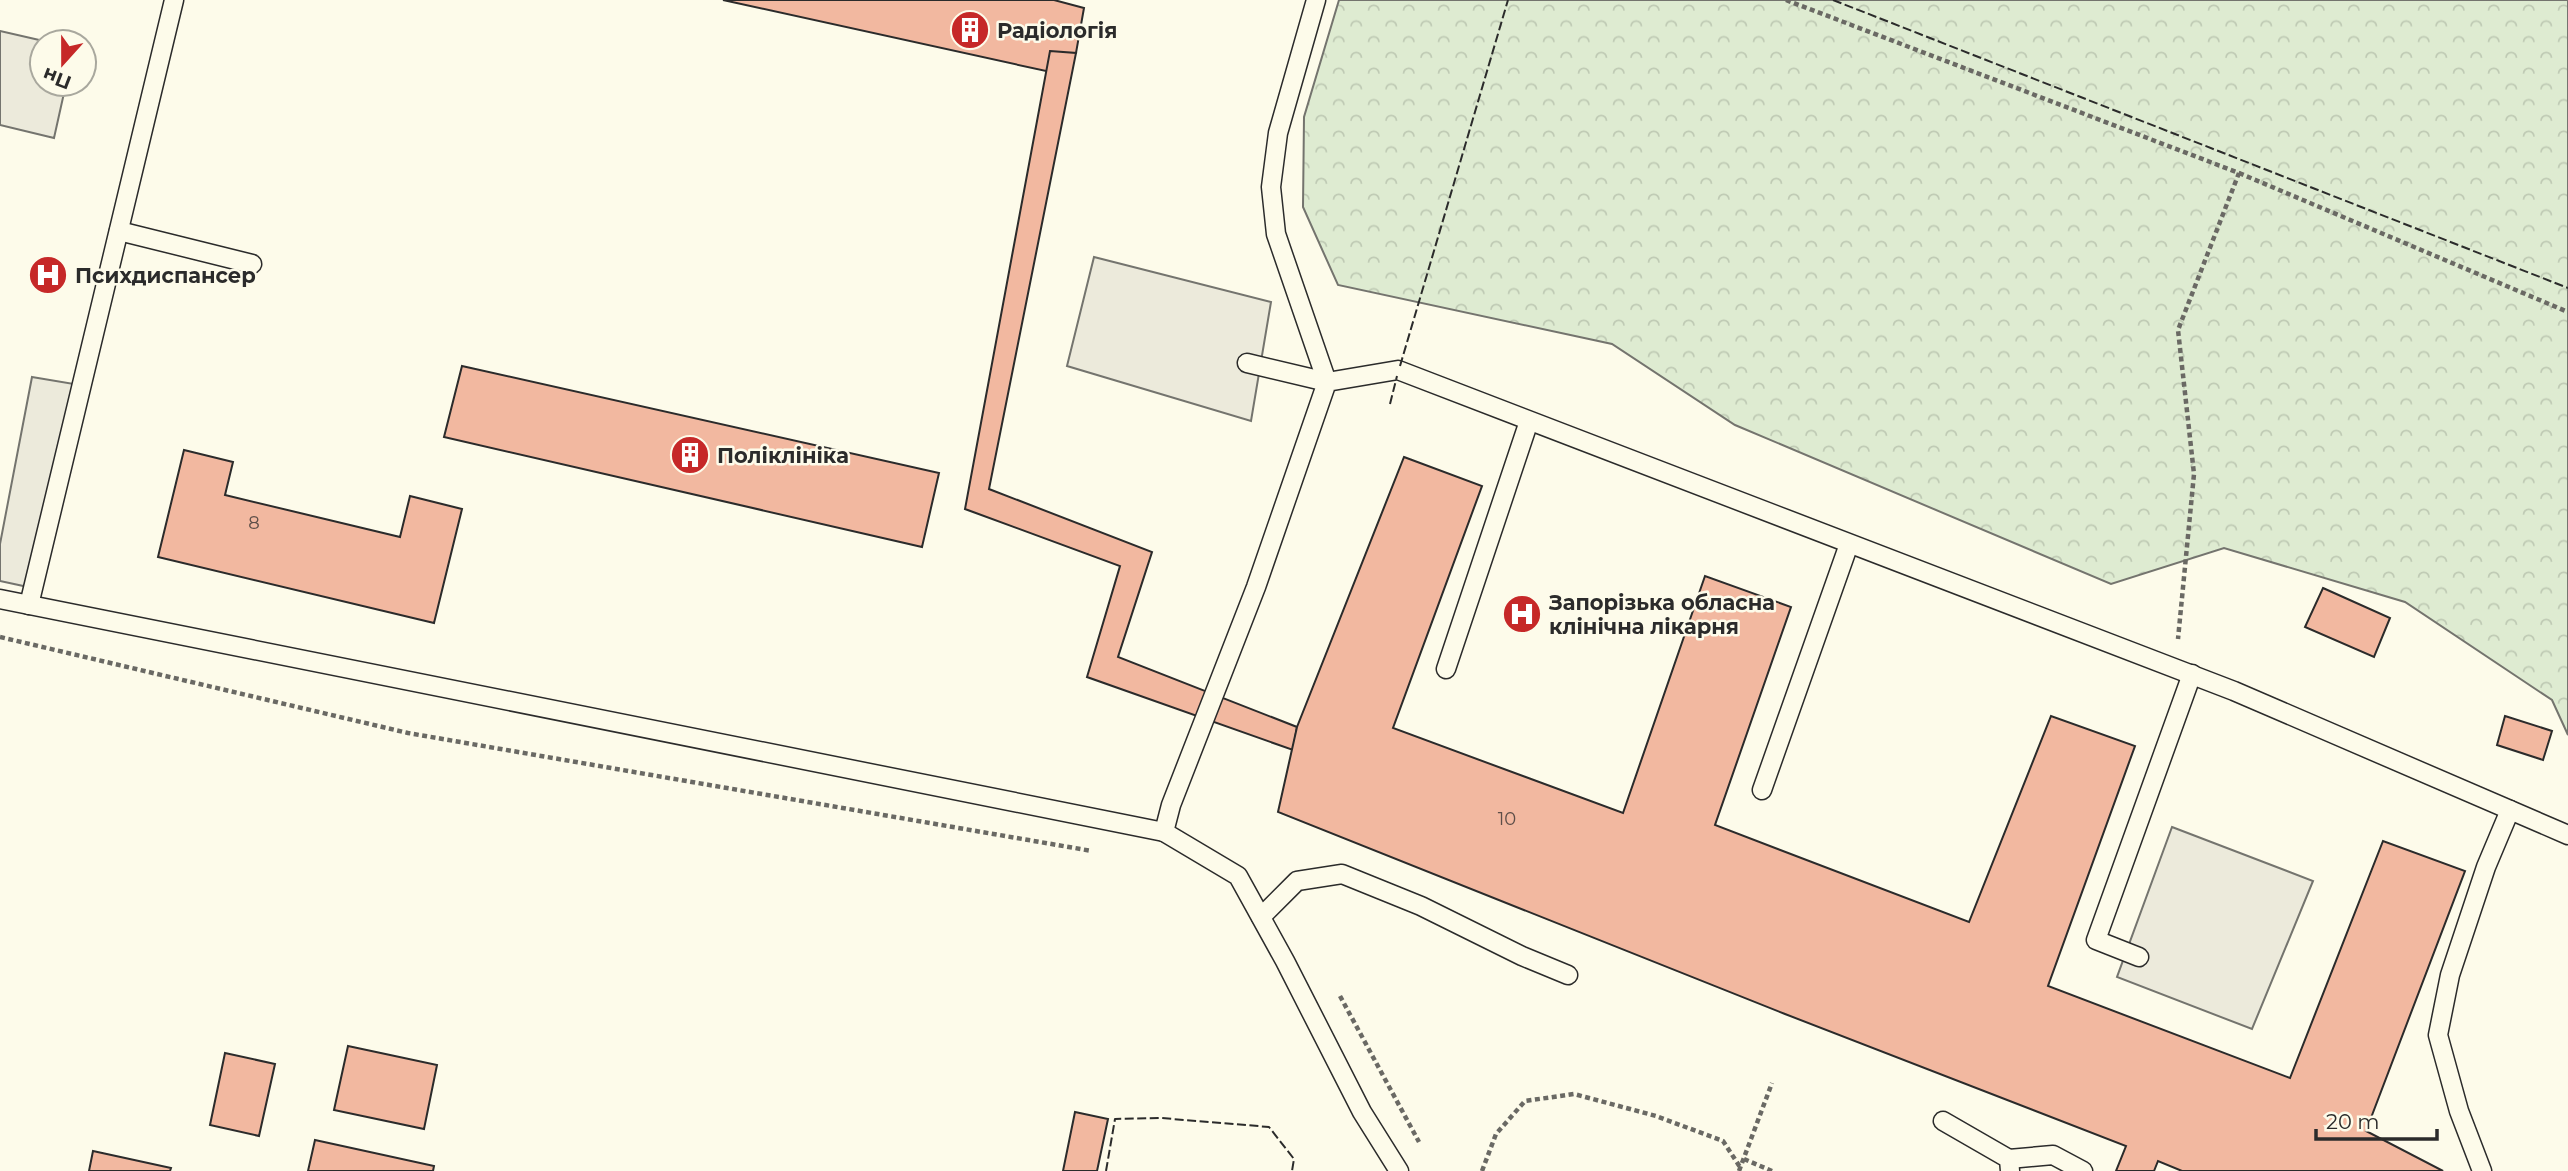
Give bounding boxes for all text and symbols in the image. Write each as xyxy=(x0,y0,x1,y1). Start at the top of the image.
building icon: Радіологія xyxy=(949,9,991,51)
place label: Радіологія xyxy=(997,18,1117,43)
north arrow xyxy=(28,28,98,98)
text: Пн xyxy=(40,63,75,94)
hospital icon: Психдиспансер xyxy=(27,254,69,296)
place label: Психдиспансер xyxy=(75,263,256,288)
building icon: Поліклініка xyxy=(669,434,711,476)
place label: Поліклініка xyxy=(717,443,849,468)
house number: 8 xyxy=(248,512,260,534)
place label: Запорізька обласна клінічна лікарня xyxy=(1548,590,1775,639)
hospital icon: Запорізька обласна клінічна лікарня xyxy=(1501,593,1543,635)
house number: 10 xyxy=(1498,808,1516,830)
scale bar xyxy=(2316,1098,2437,1142)
text: 20 m xyxy=(2326,1109,2380,1134)

